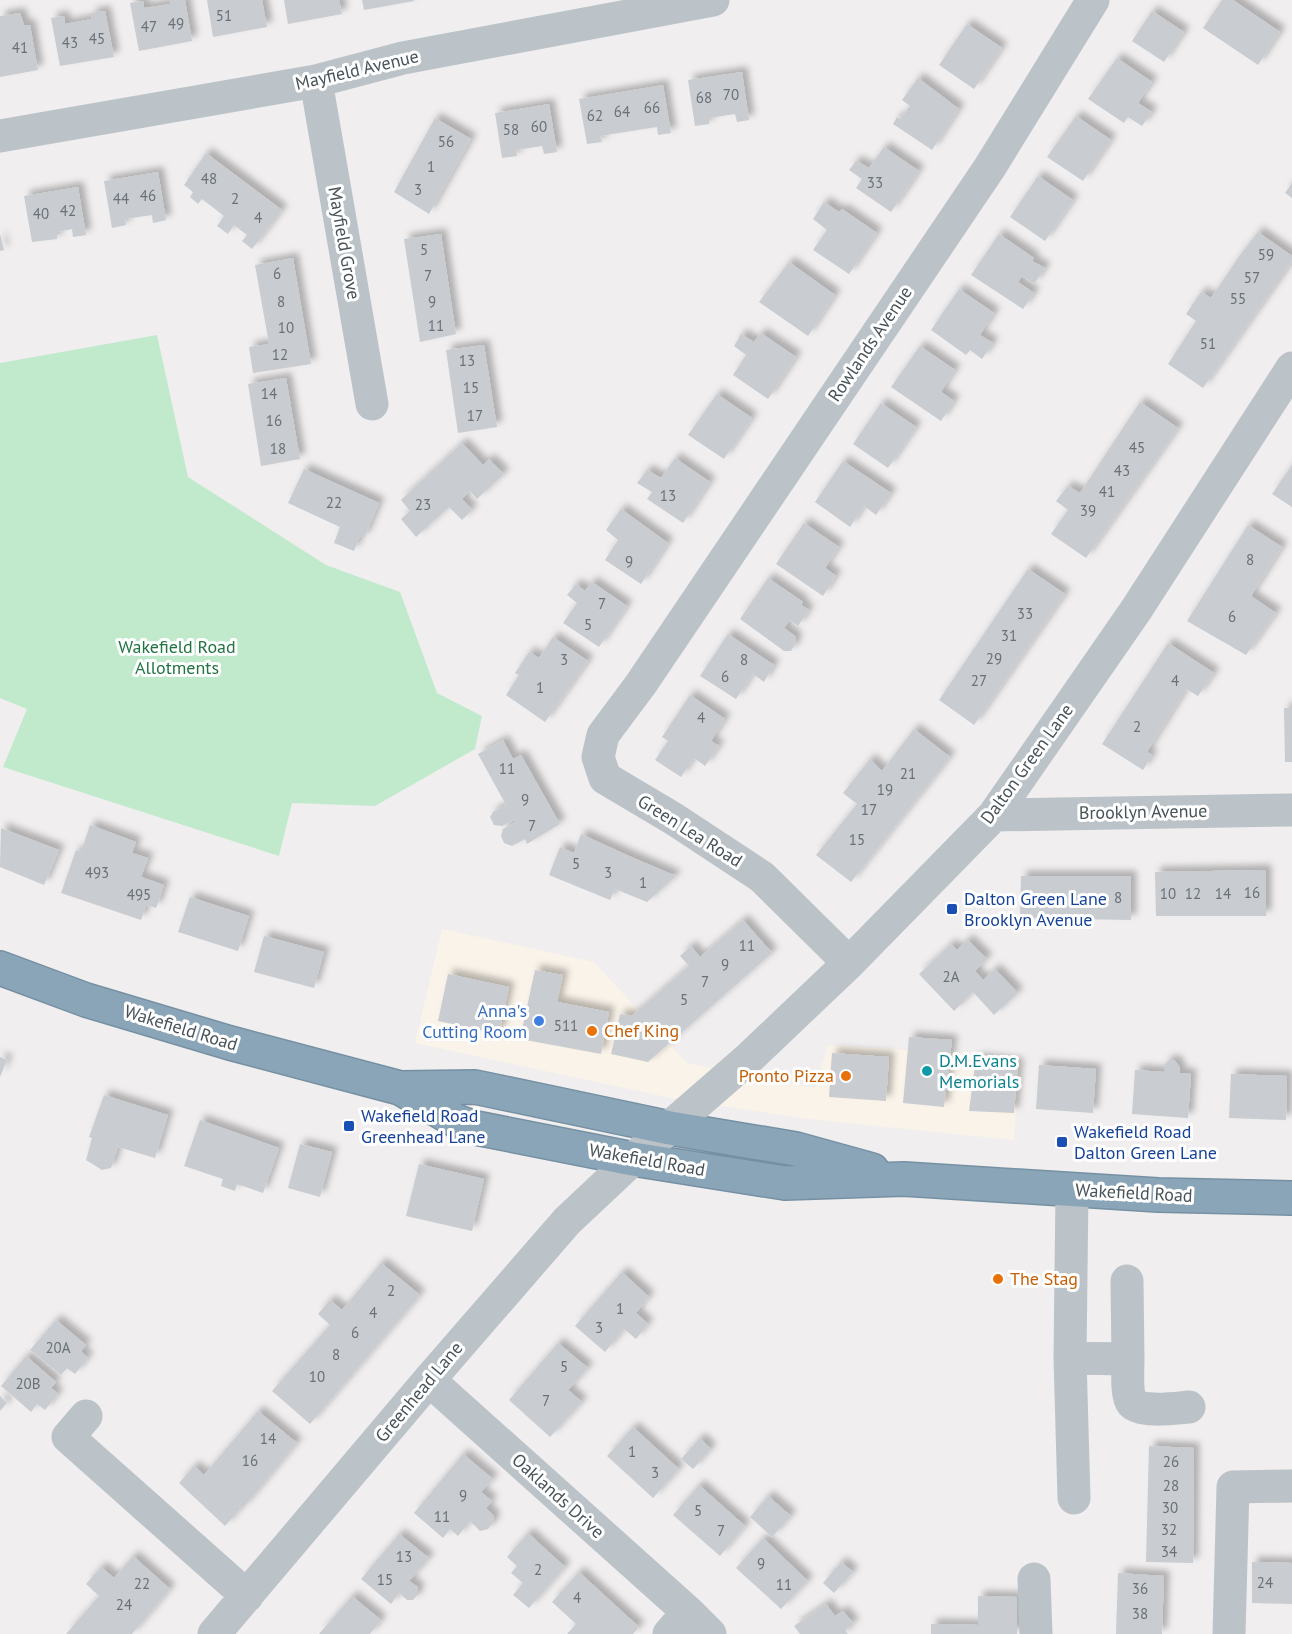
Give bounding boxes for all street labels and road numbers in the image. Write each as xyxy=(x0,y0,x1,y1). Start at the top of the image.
street label: Mayfield Avenue xyxy=(293,44,421,95)
street label: Mayfield Grove xyxy=(323,185,366,301)
street label: Rowlands Avenue xyxy=(823,282,917,406)
street label: Dalton Green Lane xyxy=(975,699,1078,828)
street label: Green Lea Road xyxy=(634,789,747,872)
street label: Brooklyn Avenue xyxy=(1079,799,1207,824)
street label: Wakefield Road xyxy=(122,999,241,1056)
street label: Wakefield Road xyxy=(587,1138,707,1181)
street label: Wakefield Road xyxy=(1075,1178,1193,1207)
street label: Greenhead Lane xyxy=(370,1337,467,1447)
street label: Oaklands Drive xyxy=(507,1448,609,1543)

